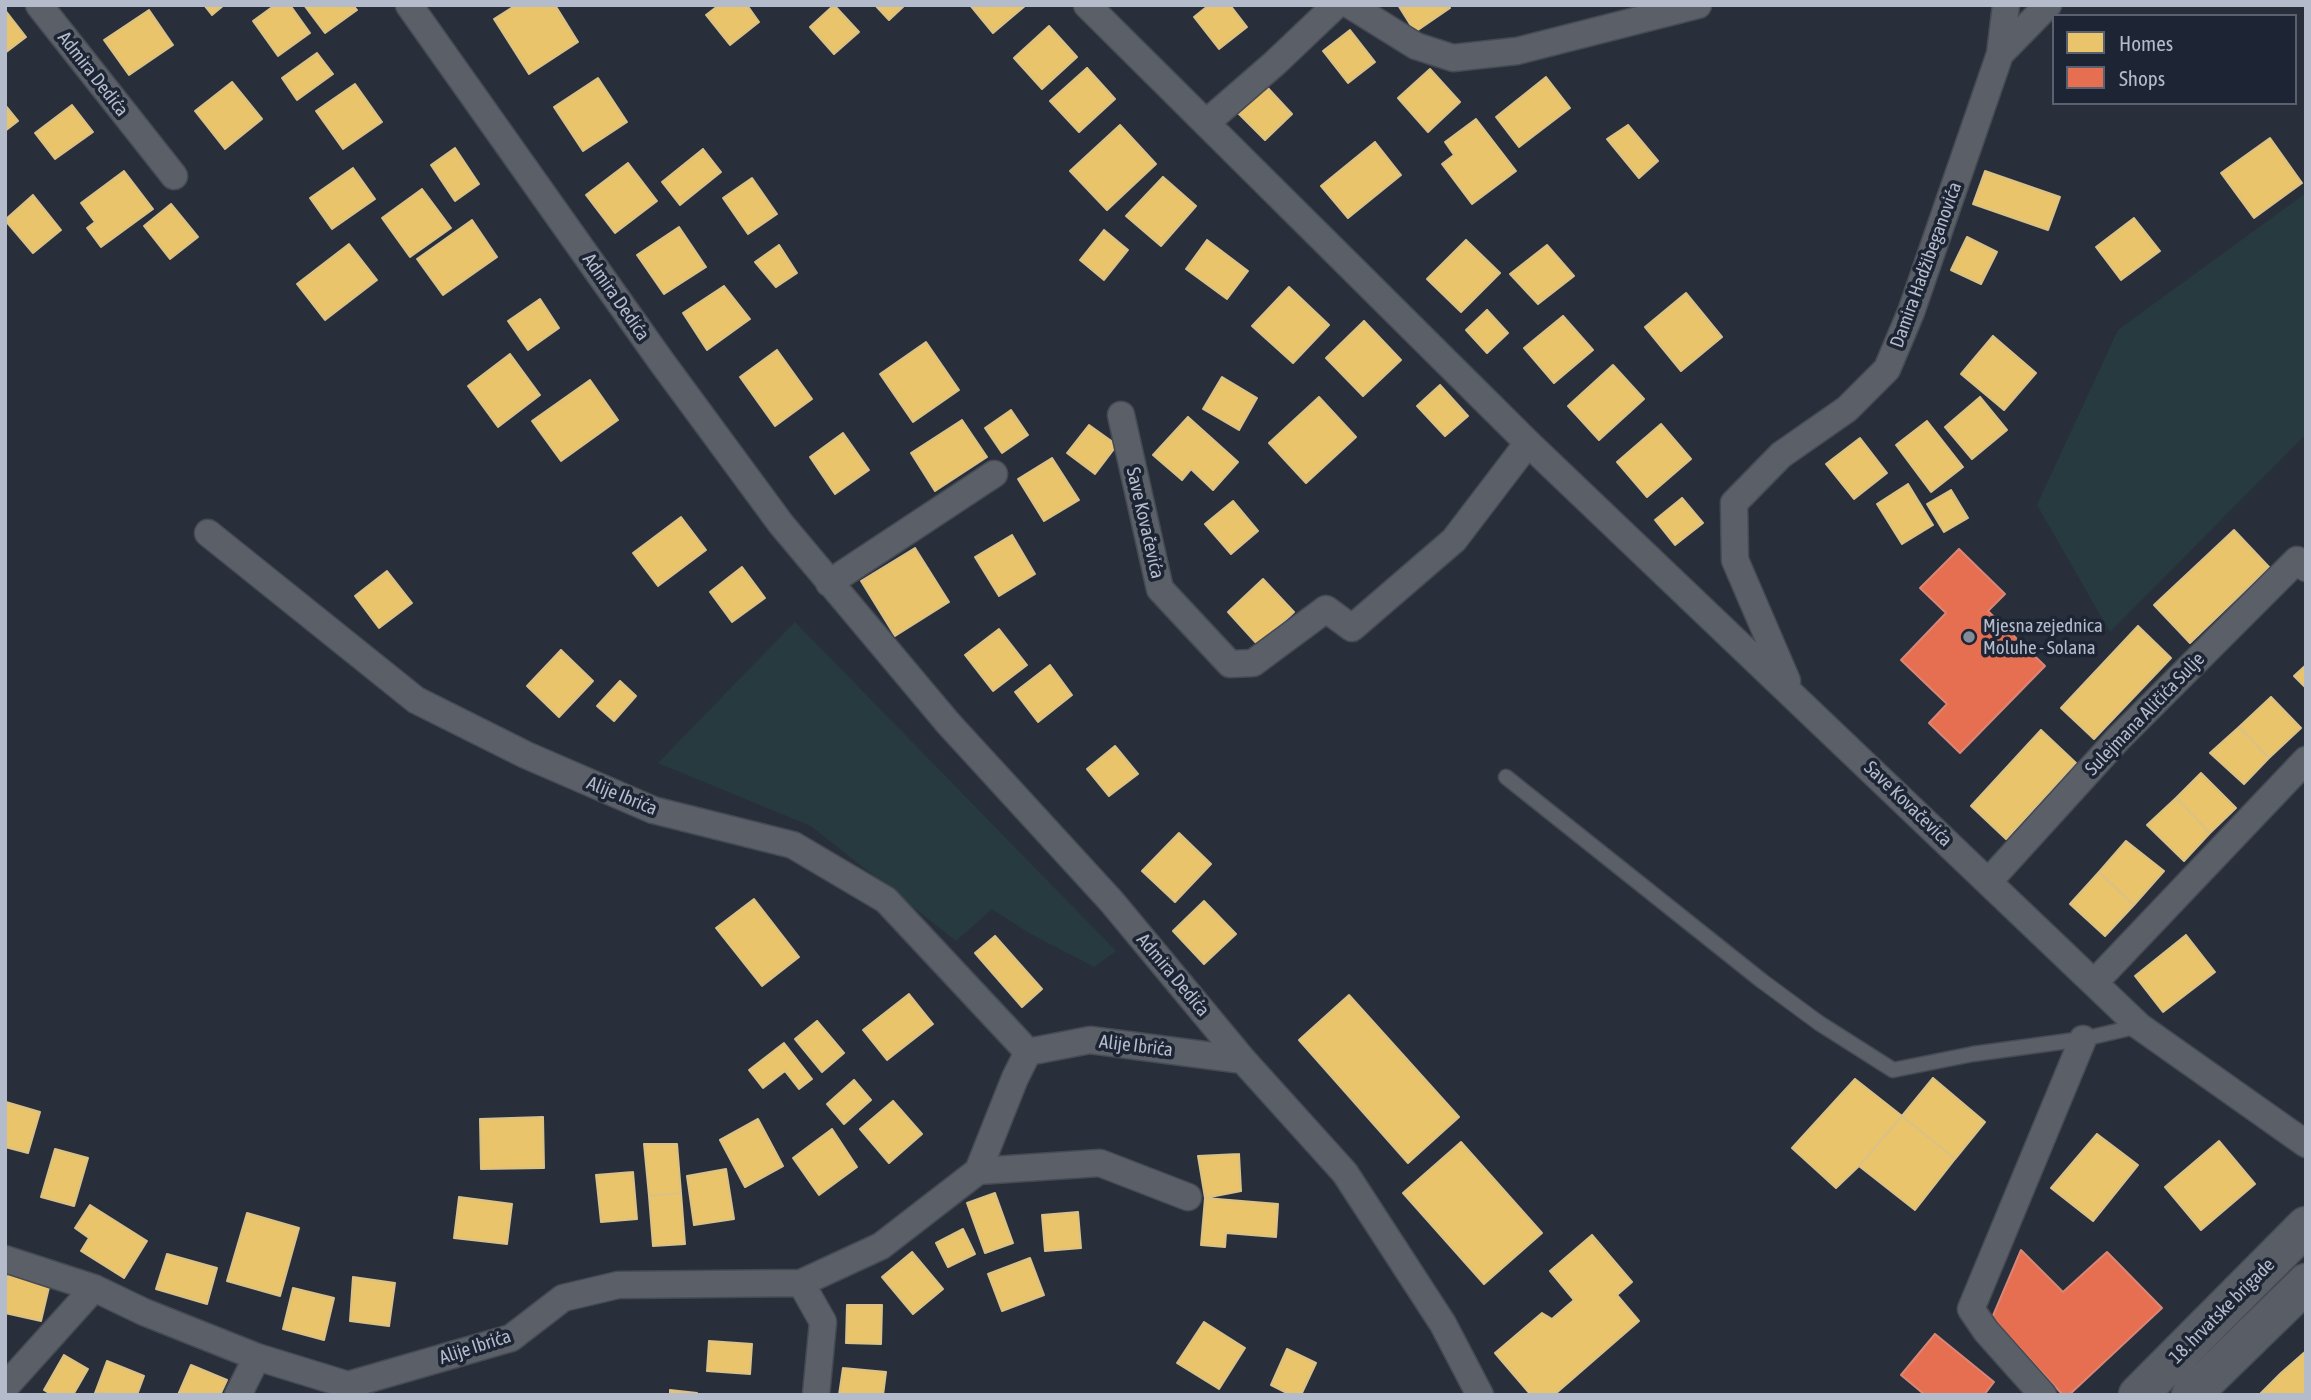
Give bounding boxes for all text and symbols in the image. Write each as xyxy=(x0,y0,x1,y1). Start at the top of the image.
legend xyxy=(2052,14,2297,105)
street label: Admira Dedića xyxy=(53,27,133,121)
text: Homes xyxy=(2119,31,2173,55)
text: Shops xyxy=(2119,66,2165,90)
street label: Damira Hadžibeganovića xyxy=(1885,179,1967,351)
street label: Admira Dedića xyxy=(578,249,654,345)
street label: Save Kovačevića xyxy=(1121,465,1169,581)
place label: Mjesna zejednica Moluhe - Solana xyxy=(1983,615,2103,659)
marker: Mjesna zejednica Moluhe - Solana xyxy=(1961,629,1977,645)
street label: Sulejmana Aličića Sulje xyxy=(2081,648,2209,780)
street label: Save Kovačevića xyxy=(1859,756,1957,852)
street label: Alije Ibrića xyxy=(583,772,661,820)
street label: Admira Dedića xyxy=(1132,929,1214,1021)
street label: Alije Ibrića xyxy=(1098,1030,1174,1062)
street label: 18. hrvatske brigade xyxy=(2165,1254,2279,1368)
street label: Alije Ibrića xyxy=(436,1325,514,1369)

